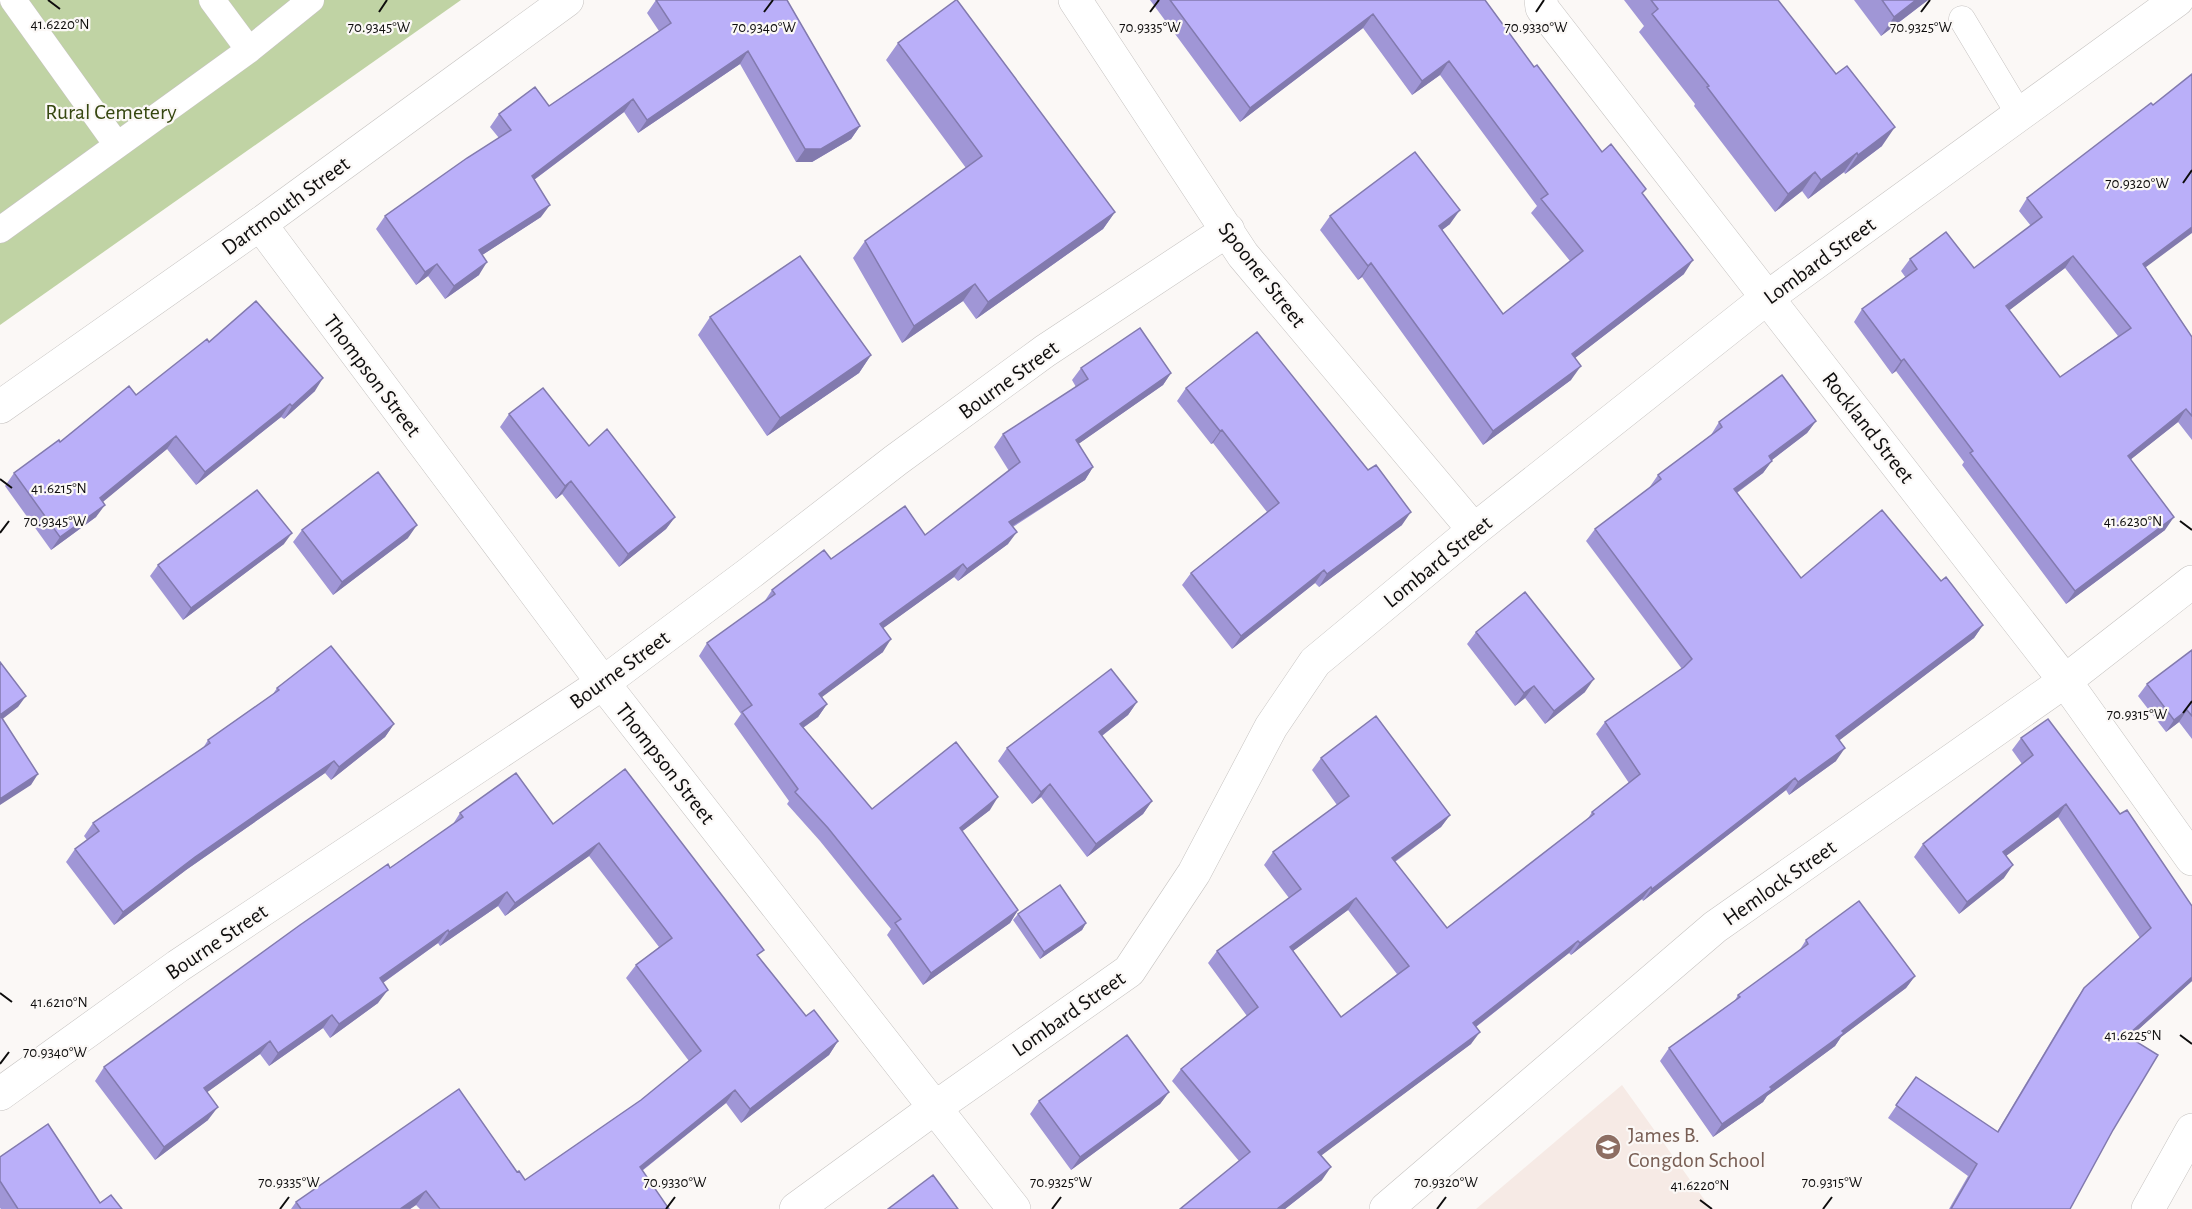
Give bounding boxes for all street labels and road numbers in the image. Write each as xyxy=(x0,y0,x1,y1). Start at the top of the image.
street label: Dartmouth Street xyxy=(218,152,353,259)
street label: Lombard Street xyxy=(1760,213,1880,309)
street label: Spooner Street xyxy=(1214,218,1310,331)
street label: Thompson Street xyxy=(319,310,425,441)
street label: Bourne Street xyxy=(955,336,1063,423)
street label: Rockland Street xyxy=(1818,368,1918,487)
street label: Lombard Street xyxy=(1379,512,1496,612)
street label: Bourne Street xyxy=(566,626,674,713)
street label: Thompson Street xyxy=(611,699,719,828)
street label: Hemlock Street xyxy=(1719,836,1840,930)
street label: Bourne Street xyxy=(162,900,271,984)
street label: Lombard Street xyxy=(1008,967,1129,1061)

